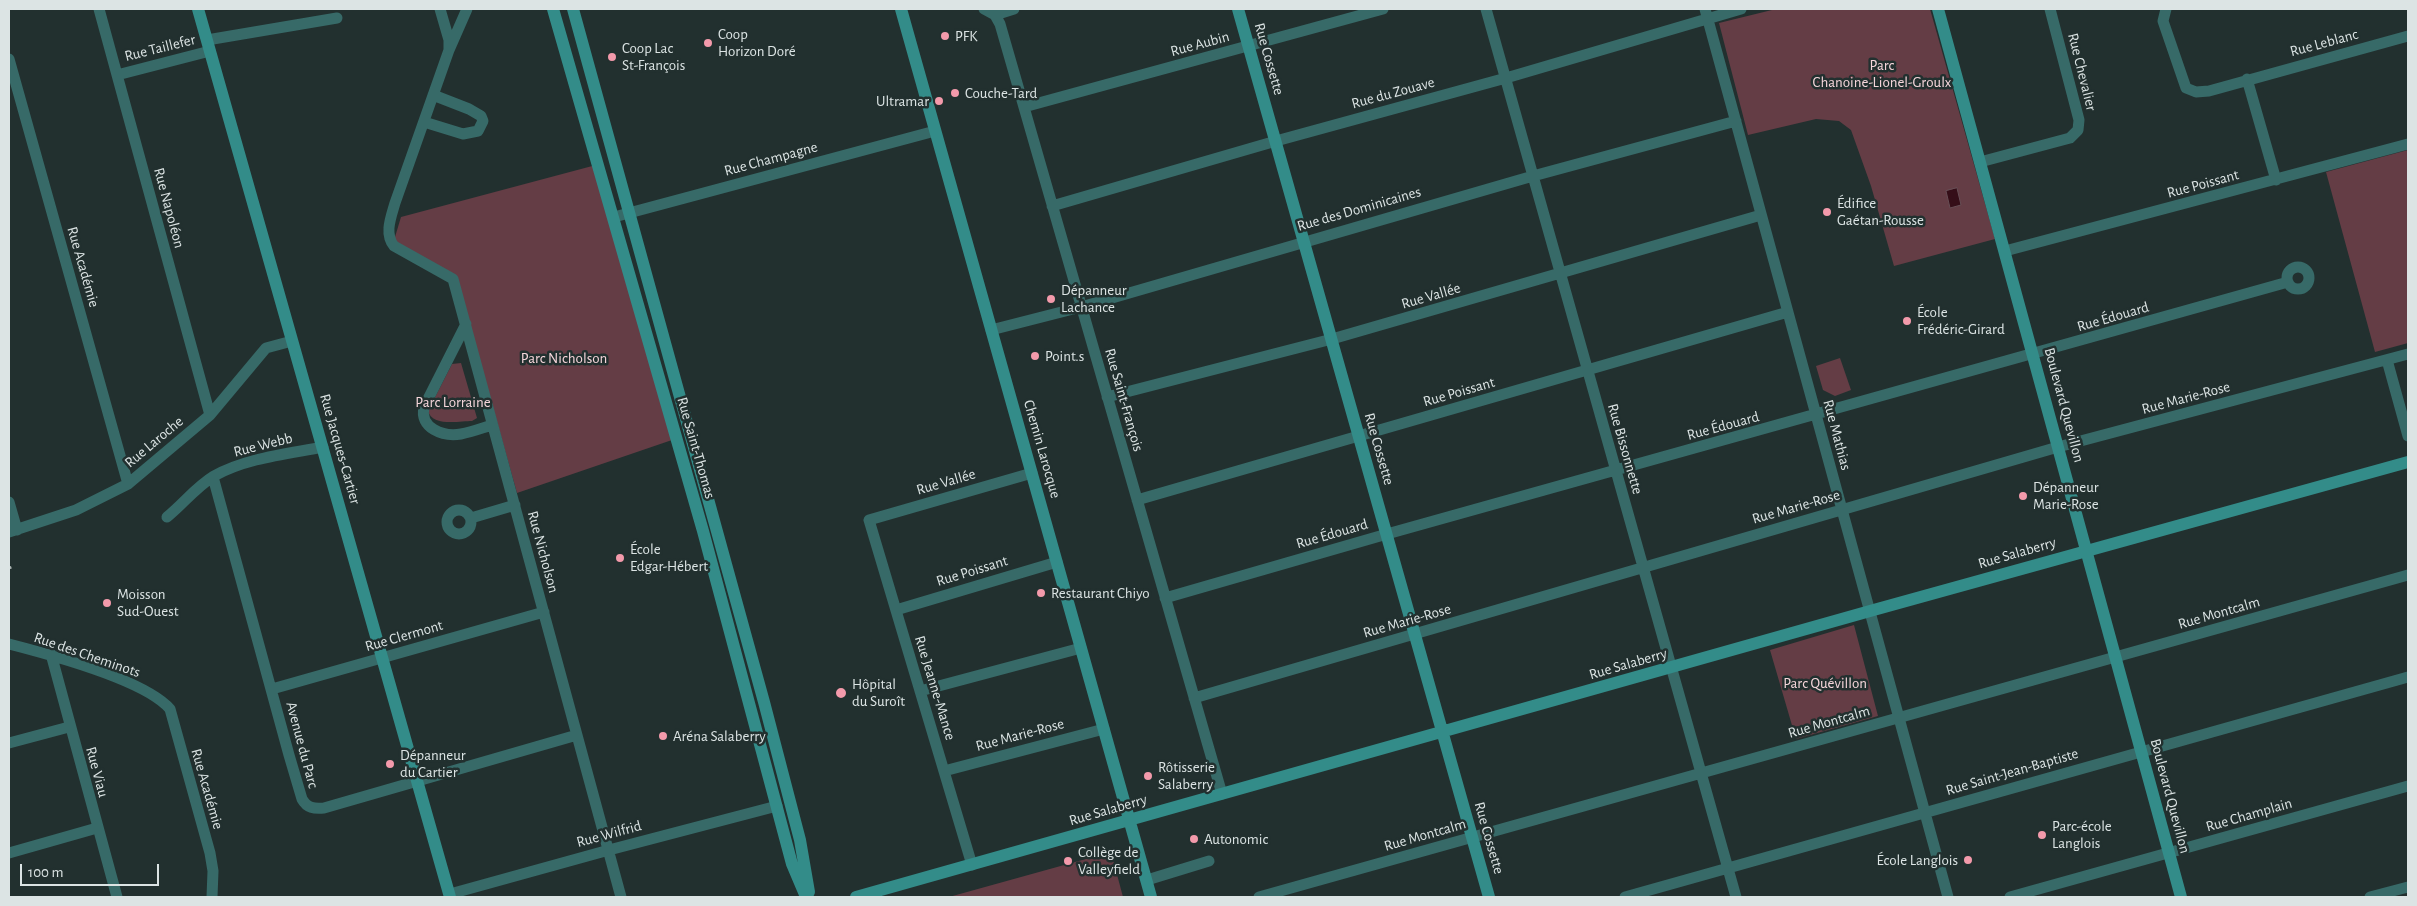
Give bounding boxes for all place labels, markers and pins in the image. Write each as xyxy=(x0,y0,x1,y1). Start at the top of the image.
place label: Coop Horizon Doré xyxy=(718,25,796,60)
place label: PFK xyxy=(955,27,978,45)
marker: PFK xyxy=(939,30,951,42)
marker: Coop Horizon Doré xyxy=(702,37,714,49)
place label: Coop Lac St-François xyxy=(622,39,685,74)
marker: Coop Lac St-François xyxy=(606,51,618,63)
place label: Couche-Tard xyxy=(965,84,1037,102)
marker: Couche-Tard xyxy=(949,87,961,99)
place label: Ultramar xyxy=(876,92,929,110)
marker: Ultramar xyxy=(933,95,945,107)
place label: Édifice Gaétan-Rousse xyxy=(1837,194,1924,229)
marker: Édifice Gaétan-Rousse xyxy=(1821,206,1833,218)
place label: Dépanneur Lachance xyxy=(1061,281,1127,316)
marker: Dépanneur Lachance xyxy=(1045,293,1057,305)
place label: École Frédéric-Girard xyxy=(1917,303,2005,338)
marker: École Frédéric-Girard xyxy=(1901,315,1913,327)
place label: Point.s xyxy=(1045,347,1084,365)
marker: Point.s xyxy=(1029,350,1041,362)
place label: Dépanneur Marie-Rose xyxy=(2033,478,2099,513)
marker: Dépanneur Marie-Rose xyxy=(2017,490,2029,502)
place label: École Edgar-Hébert xyxy=(630,540,708,575)
marker: École Edgar-Hébert xyxy=(614,552,626,564)
place label: Restaurant Chiyo xyxy=(1051,584,1150,602)
place label: Moisson Sud-Ouest xyxy=(117,585,178,620)
marker: Restaurant Chiyo xyxy=(1035,587,1047,599)
marker: Moisson Sud-Ouest xyxy=(101,597,113,609)
place label: Hôpital du Suroît xyxy=(852,675,905,710)
marker: Hôpital du Suroît xyxy=(834,686,848,700)
place label: Aréna Salaberry xyxy=(673,727,766,745)
marker: Aréna Salaberry xyxy=(657,730,669,742)
place label: Dépanneur du Cartier xyxy=(400,746,466,781)
marker: Dépanneur du Cartier xyxy=(384,758,396,770)
place label: Rôtisserie Salaberry xyxy=(1158,758,1215,793)
marker: Rôtisserie Salaberry xyxy=(1142,770,1154,782)
place label: Parc-école Langlois xyxy=(2052,817,2112,852)
marker: Parc-école Langlois xyxy=(2036,829,2048,841)
place label: Autonomic xyxy=(1204,830,1268,848)
marker: Autonomic xyxy=(1188,833,1200,845)
place label: Collège de Valleyfield xyxy=(1078,843,1140,878)
place label: École Langlois xyxy=(1877,851,1958,869)
marker: École Langlois xyxy=(1962,854,1974,866)
marker: Collège de Valleyfield xyxy=(1062,855,1074,867)

